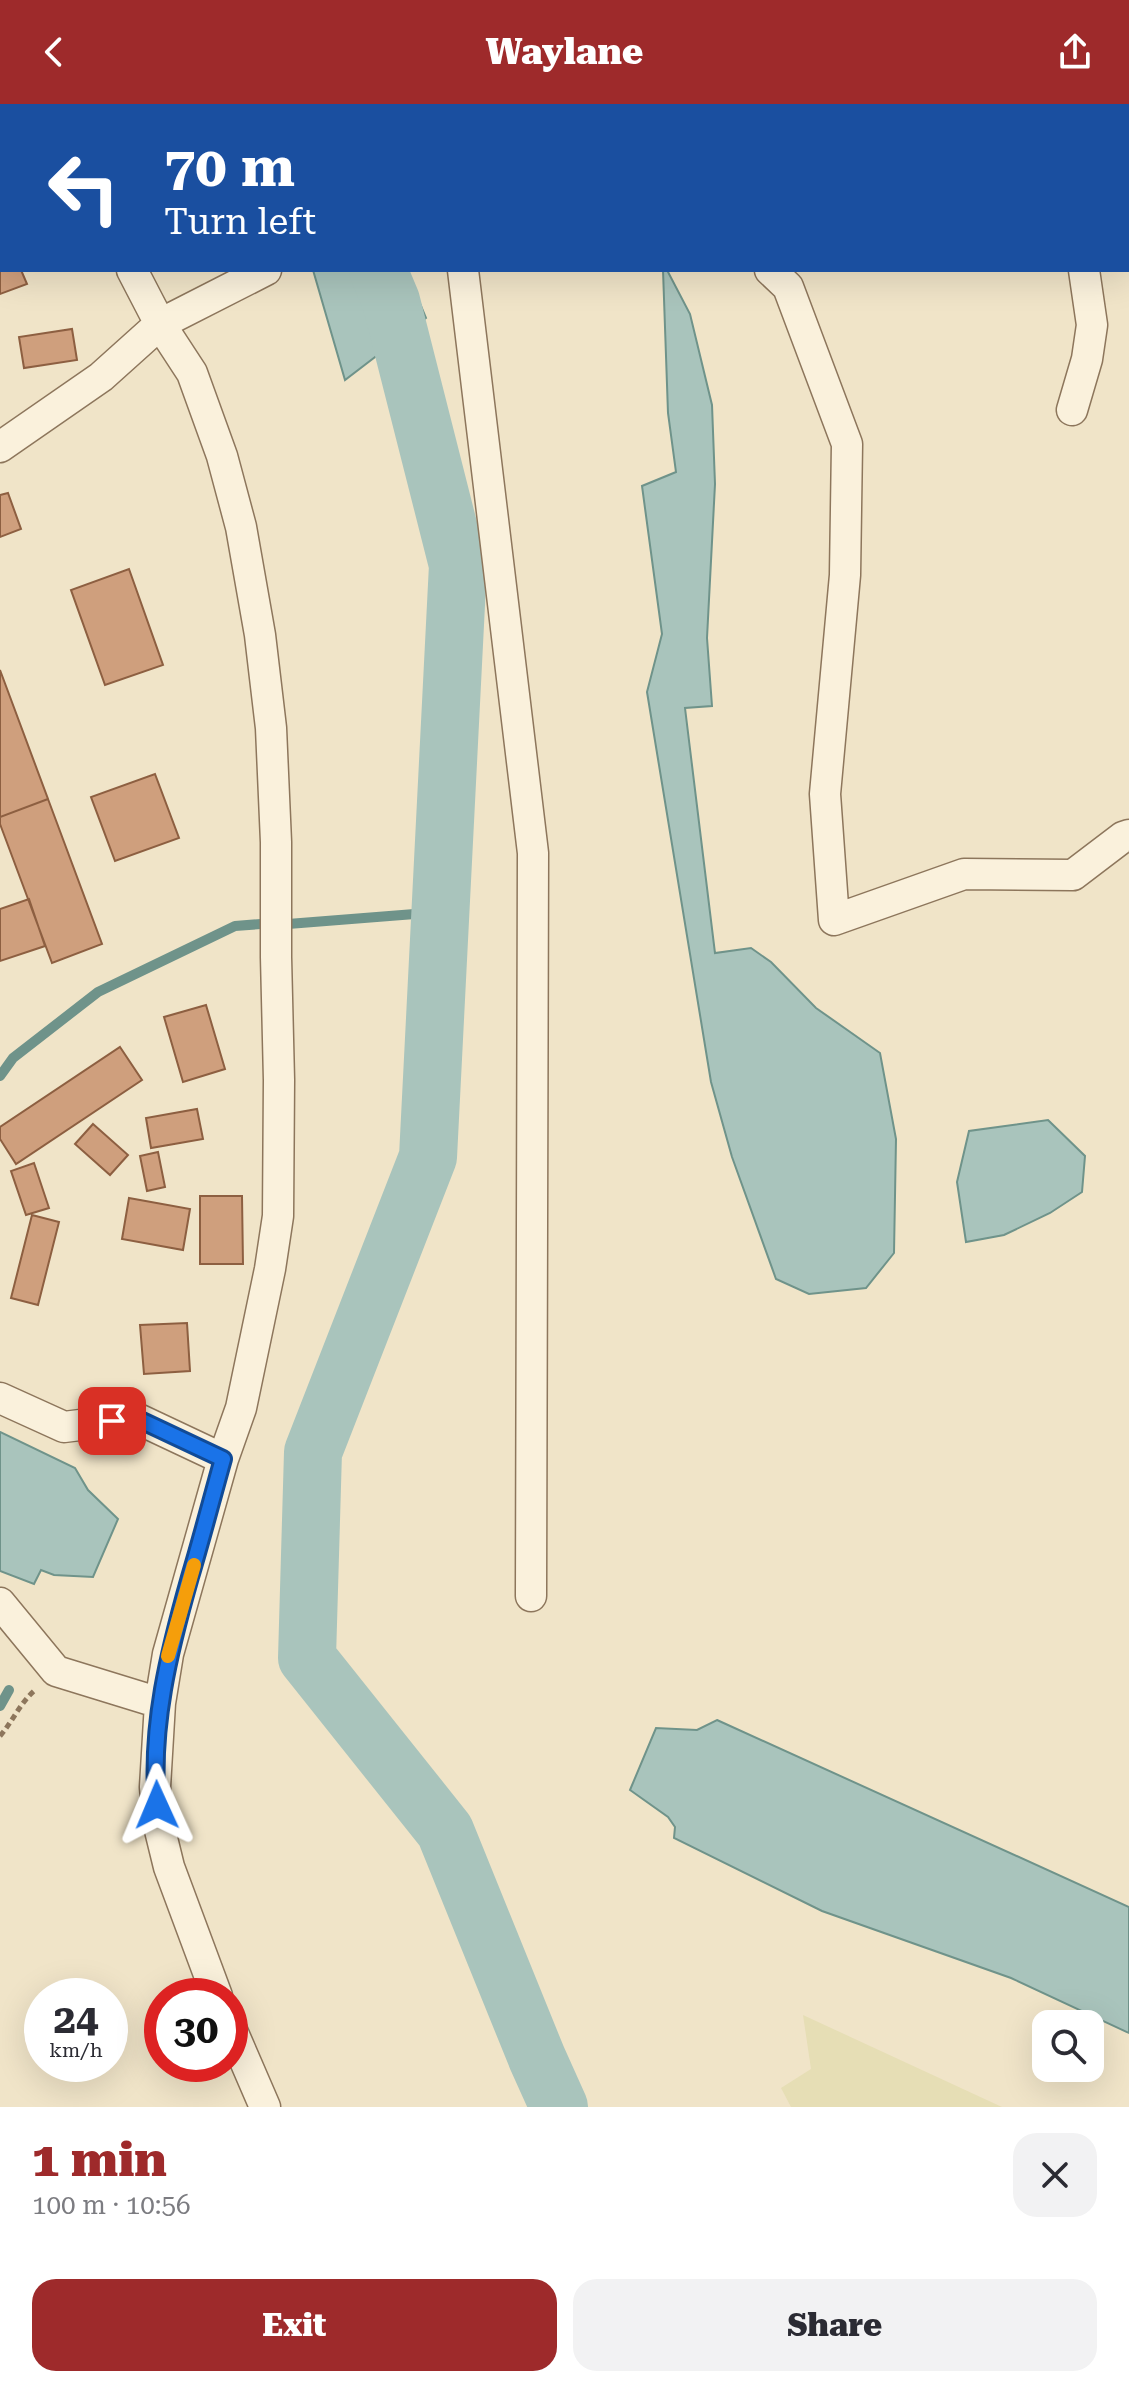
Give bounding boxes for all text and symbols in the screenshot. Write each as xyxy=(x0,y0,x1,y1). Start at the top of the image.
icon: back xyxy=(32,30,76,74)
icon: share xyxy=(1053,30,1097,74)
text: Waylane xyxy=(486,31,643,73)
text: 70 m xyxy=(164,134,295,200)
icon: left xyxy=(32,136,136,240)
text: Turn left xyxy=(164,201,316,243)
pin xyxy=(78,1387,146,1455)
icon: arrive xyxy=(90,1399,134,1443)
position arrow xyxy=(115,1763,199,1847)
speed limit sign: 30 xyxy=(144,1978,248,2082)
text: 24 xyxy=(54,1996,98,2043)
map controls xyxy=(1032,2010,1104,2082)
button: search xyxy=(1032,2010,1104,2082)
text: km/h xyxy=(49,2038,103,2062)
text: 1 min xyxy=(32,2132,167,2188)
button: close xyxy=(1013,2133,1097,2217)
text: 100 m · 10:56 xyxy=(32,2190,191,2220)
button: Exit xyxy=(32,2279,557,2371)
button: Share xyxy=(573,2279,1097,2371)

